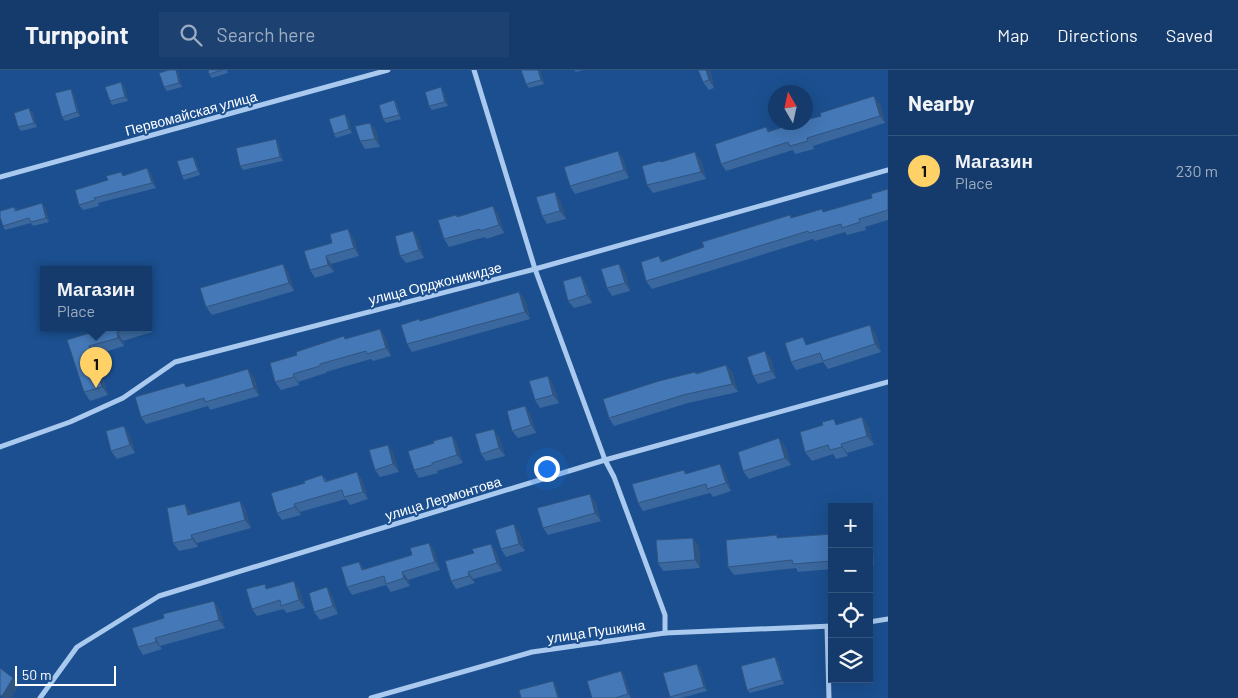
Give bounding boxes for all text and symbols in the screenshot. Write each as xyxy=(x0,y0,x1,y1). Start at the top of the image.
search box xyxy=(159,12,509,57)
text: Turnpoint xyxy=(25,20,129,49)
icon: search xyxy=(177,21,205,49)
text: Search here xyxy=(217,23,315,46)
text: Map xyxy=(997,24,1029,46)
text: Directions xyxy=(1057,24,1138,46)
text: Saved xyxy=(1166,24,1213,46)
north arrow xyxy=(768,85,813,130)
street label: Первомайская улица xyxy=(123,87,259,139)
text: Nearby xyxy=(908,90,974,115)
text: Магазин xyxy=(955,149,1033,172)
text: 1 xyxy=(921,161,927,180)
text: 230 m xyxy=(1176,161,1218,180)
text: Place xyxy=(955,173,993,192)
street label: улица Орджоникидзе xyxy=(367,258,504,308)
popup xyxy=(40,266,152,331)
text: Магазин xyxy=(57,277,135,300)
text: Place xyxy=(57,301,95,320)
pin: 1 xyxy=(80,347,112,388)
your location xyxy=(534,456,560,482)
street label: улица Лермонтова xyxy=(383,472,503,524)
map controls xyxy=(828,503,873,683)
button: + xyxy=(828,503,873,548)
button: − xyxy=(828,548,873,593)
button: locate xyxy=(828,593,873,638)
street label: улица Пушкина xyxy=(546,616,646,646)
button: layers xyxy=(828,638,873,683)
scale bar xyxy=(15,663,116,686)
text: 50 m xyxy=(22,666,51,683)

